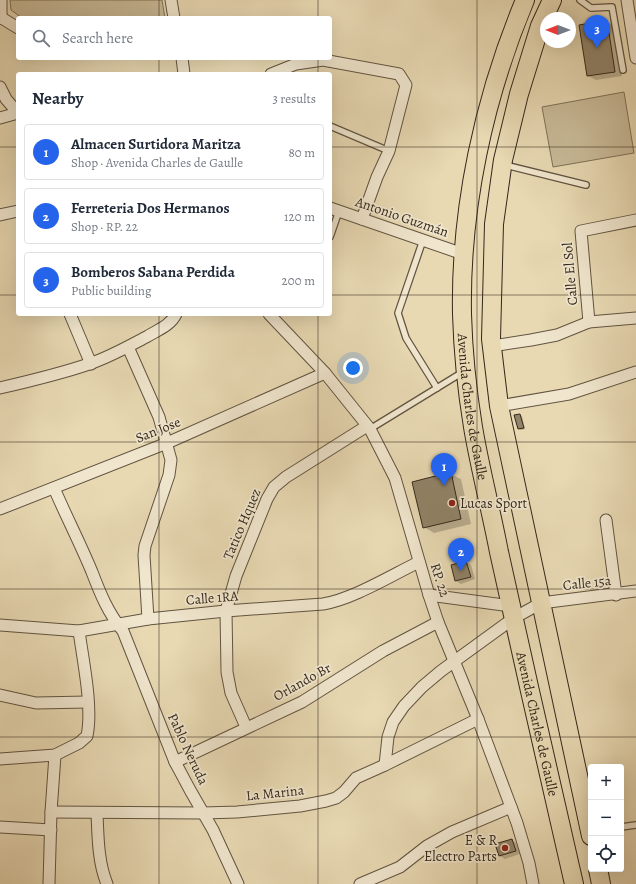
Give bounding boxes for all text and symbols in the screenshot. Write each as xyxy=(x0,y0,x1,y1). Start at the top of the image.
north arrow xyxy=(540,12,576,48)
pin: 3 xyxy=(584,15,610,48)
search box xyxy=(16,16,332,60)
icon: search xyxy=(30,27,52,49)
text: Search here xyxy=(62,28,133,48)
text: Nearby xyxy=(32,87,83,110)
text: 3 results xyxy=(272,90,316,107)
text: Almacen Surtidora Maritza xyxy=(71,134,241,154)
text: 1 xyxy=(44,144,48,161)
text: 80 m xyxy=(288,144,315,161)
text: Shop · Avenida Charles de Gaulle xyxy=(71,154,243,171)
street label: Antonio Guzmán xyxy=(352,192,451,242)
text: Ferreteria Dos Hermanos xyxy=(71,198,230,218)
text: 2 xyxy=(43,208,49,225)
text: 120 m xyxy=(284,208,315,225)
text: Shop · RP. 22 xyxy=(71,218,138,235)
street label: Calle El Sol xyxy=(558,241,582,306)
text: Bomberos Sabana Perdida xyxy=(71,262,235,282)
text: 3 xyxy=(43,272,49,289)
text: 200 m xyxy=(282,272,315,289)
text: Public building xyxy=(71,282,151,299)
street label: Avenida Charles de Gaulle xyxy=(453,332,493,482)
your location xyxy=(343,358,363,378)
street label: San Jose xyxy=(133,412,183,448)
pin: 1 xyxy=(431,453,457,486)
street label: Tatico Hquez xyxy=(219,486,265,562)
place label: Lucas Sport xyxy=(460,494,528,513)
marker: Lucas Sport xyxy=(447,498,457,508)
pin: 2 xyxy=(448,538,474,571)
street label: RP. 22 xyxy=(426,561,454,600)
street label: Calle 15a xyxy=(562,571,613,595)
street label: Calle 1RA xyxy=(185,586,240,610)
street label: Avenida Charles de Gaulle xyxy=(512,649,563,798)
street label: Orlando Br xyxy=(270,658,335,706)
street label: Pablo Neruda xyxy=(163,710,213,788)
map controls xyxy=(588,764,624,872)
button: + xyxy=(588,764,624,800)
street label: La Marina xyxy=(245,780,305,805)
button: − xyxy=(588,800,624,836)
place label: E & R Electro Parts xyxy=(424,831,497,866)
button: locate xyxy=(588,836,624,872)
marker: E & R Electro Parts xyxy=(500,843,510,853)

